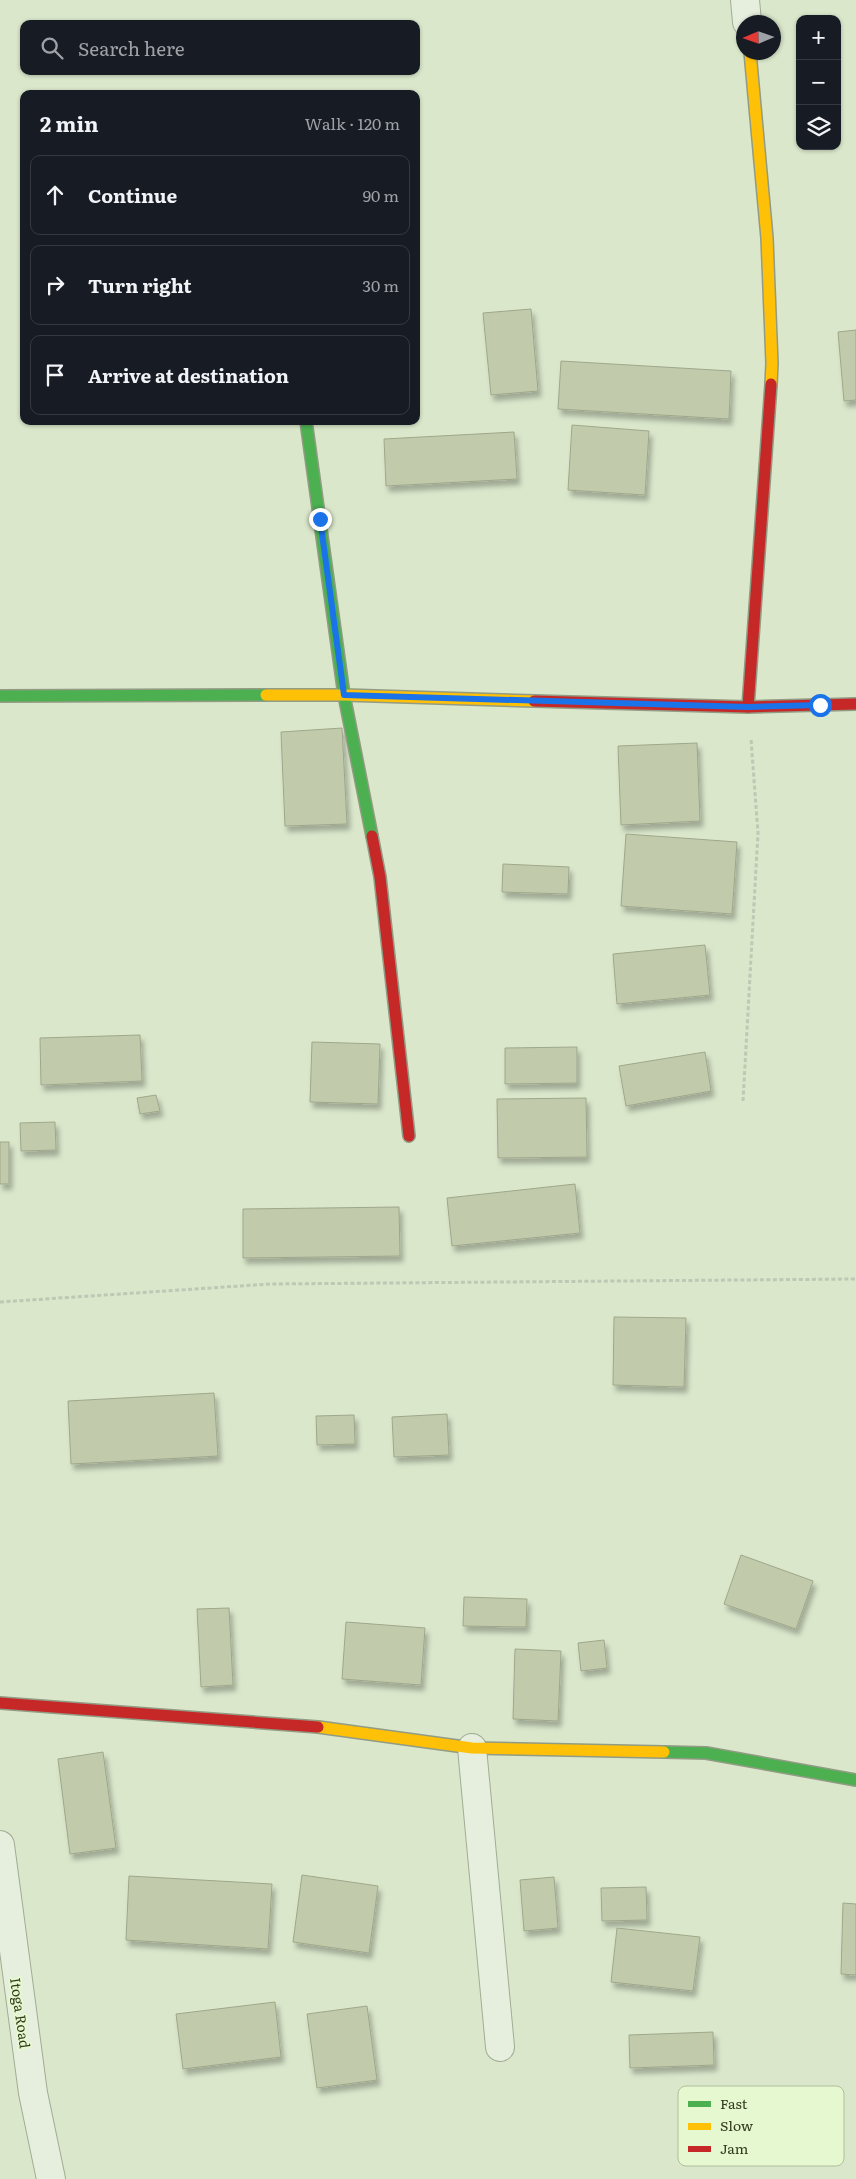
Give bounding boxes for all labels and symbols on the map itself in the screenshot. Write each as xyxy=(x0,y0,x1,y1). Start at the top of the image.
north arrow xyxy=(736,15,781,60)
route end xyxy=(309,508,332,531)
route start xyxy=(809,694,832,717)
street label: Itoga Road xyxy=(6,1976,36,2050)
legend xyxy=(678,2086,844,2166)
text: Fast xyxy=(720,2093,748,2113)
text: Slow xyxy=(720,2115,753,2135)
text: Jam xyxy=(720,2138,749,2158)

